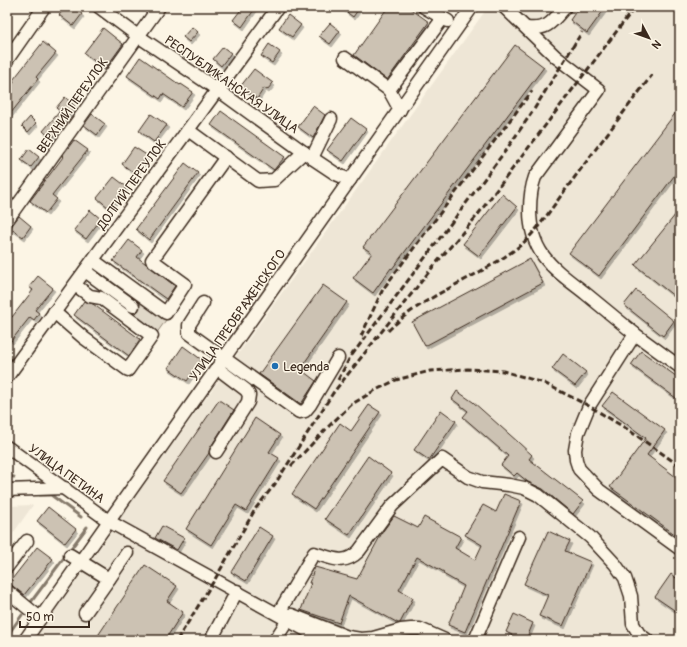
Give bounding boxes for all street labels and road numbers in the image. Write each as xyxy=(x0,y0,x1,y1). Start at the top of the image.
street label: РЕСПУБЛИКАНСКАЯ УЛИЦА xyxy=(161,32,302,138)
street label: ВЕРХНИЙ ПЕРЕУЛОК xyxy=(34,55,112,157)
street label: ДОЛГИЙ ПЕРЕУЛОК xyxy=(93,136,170,234)
street label: УЛИЦА ПРЕОБРАЖЕНСКОГО xyxy=(186,247,289,384)
street label: УЛИЦА ПЕТИНА xyxy=(25,441,108,507)

